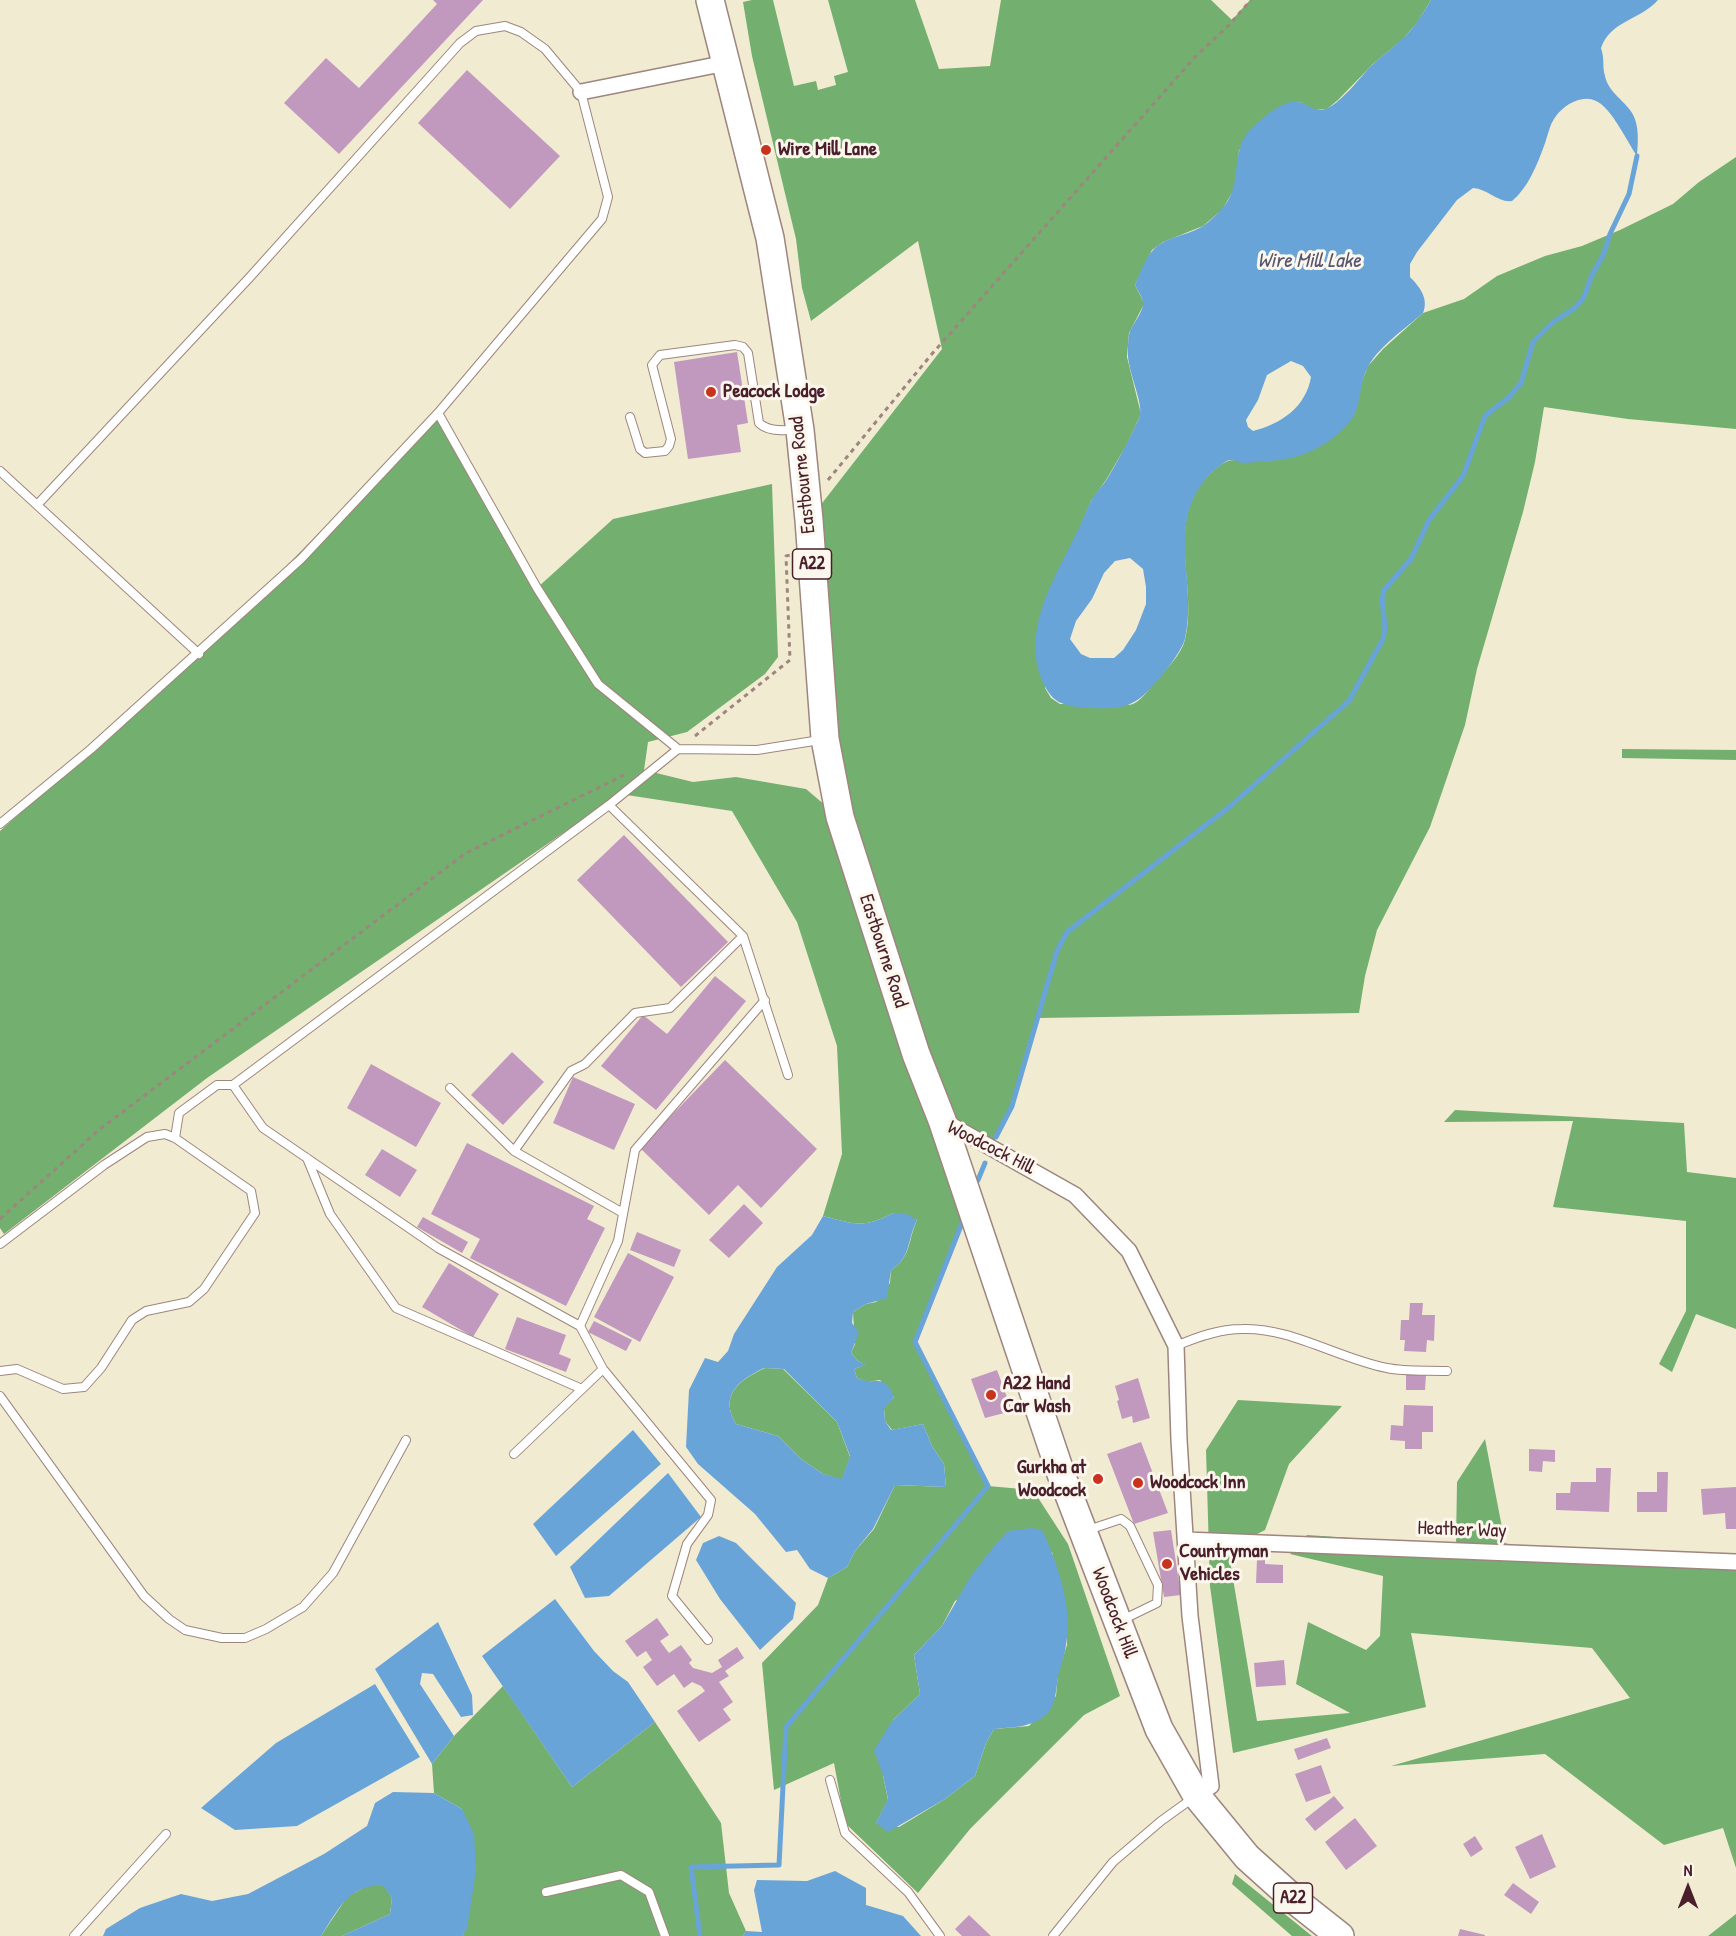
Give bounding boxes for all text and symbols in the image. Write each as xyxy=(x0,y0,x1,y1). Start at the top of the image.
place label: Wire Mill Lane xyxy=(778,138,877,162)
marker: Wire Mill Lane xyxy=(759,143,773,157)
water label: Wire Mill Lake xyxy=(1257,248,1361,274)
place label: Peacock Lodge xyxy=(723,380,825,404)
marker: Peacock Lodge xyxy=(704,385,718,399)
street label: Eastbourne Road xyxy=(785,415,821,535)
road number: A22 xyxy=(792,549,832,579)
street label: Eastbourne Road xyxy=(853,891,913,1011)
street label: Woodcock Hill xyxy=(943,1116,1039,1180)
place label: A22 Hand Car Wash xyxy=(1003,1372,1070,1419)
marker: A22 Hand Car Wash xyxy=(984,1388,998,1402)
place label: Gurkha at Woodcock xyxy=(1017,1456,1086,1503)
place label: Woodcock Inn xyxy=(1150,1471,1245,1495)
marker: Gurkha at Woodcock xyxy=(1091,1472,1105,1486)
marker: Woodcock Inn xyxy=(1131,1476,1145,1490)
street label: Heather Way xyxy=(1417,1516,1507,1544)
place label: Countryman Vehicles xyxy=(1179,1540,1269,1587)
marker: Countryman Vehicles xyxy=(1160,1557,1174,1571)
street label: Woodcock Hill xyxy=(1086,1564,1142,1662)
north arrow xyxy=(1658,1858,1718,1918)
text: N xyxy=(1684,1859,1692,1881)
road number: A22 xyxy=(1274,1883,1312,1913)

